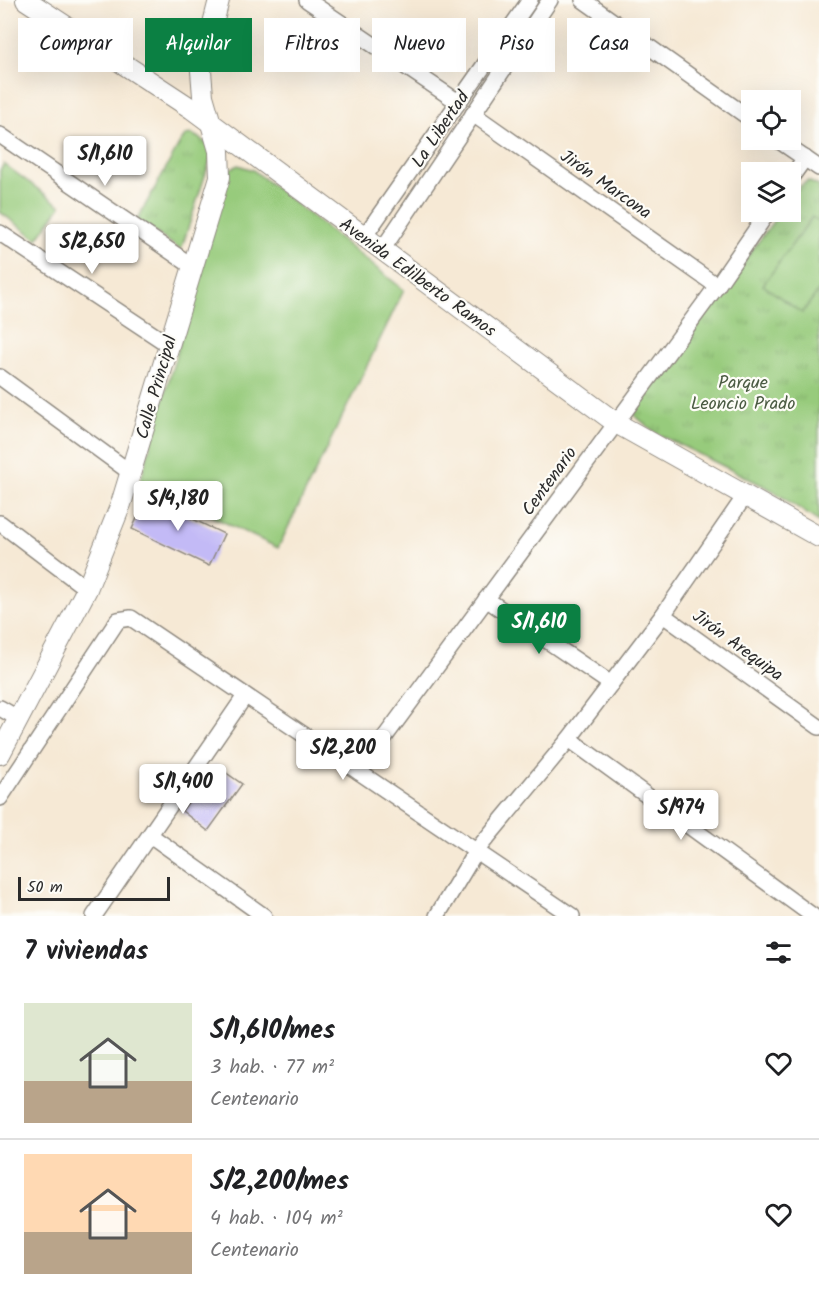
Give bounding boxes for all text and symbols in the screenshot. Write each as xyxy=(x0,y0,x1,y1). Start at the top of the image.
chip: Comprar xyxy=(18,18,133,72)
chip: Alquilar xyxy=(145,18,252,72)
chip: Filtros xyxy=(264,18,360,72)
chip: Nuevo xyxy=(372,18,466,72)
chip: Piso xyxy=(478,18,555,72)
chip: Casa xyxy=(567,18,650,72)
street label: La Libertad xyxy=(405,85,478,174)
map controls xyxy=(741,90,801,222)
button: locate xyxy=(741,90,801,150)
pin: S/1,610 xyxy=(50,136,160,187)
text: S/1,610 xyxy=(77,139,133,171)
street label: Jirón Marcona xyxy=(553,143,657,228)
button: layers xyxy=(741,162,801,222)
street label: Avenida Edilberto Ramos xyxy=(332,211,502,345)
pin: S/2,650 xyxy=(37,224,147,275)
text: S/2,650 xyxy=(60,227,124,259)
street label: Calle Principal xyxy=(129,332,186,443)
park label: Parque Leoncio Prado xyxy=(691,369,795,419)
street label: Centenario xyxy=(515,441,585,523)
pin: S/4,180 xyxy=(123,481,233,532)
text: S/4,180 xyxy=(148,484,208,516)
street label: Jirón Arequipa xyxy=(685,603,789,689)
pin: S/1,610 xyxy=(484,604,594,655)
text: S/1,610 xyxy=(511,607,567,639)
pin: S/2,200 xyxy=(288,730,398,781)
text: S/2,200 xyxy=(310,733,376,765)
pin: S/1,400 xyxy=(128,764,238,815)
text: S/1,400 xyxy=(153,767,213,799)
pin: S/974 xyxy=(639,790,723,841)
text: S/974 xyxy=(657,793,705,825)
scale bar xyxy=(18,874,170,902)
text: 50 m xyxy=(27,875,63,900)
text: 7 viviendas xyxy=(24,931,148,973)
icon: filters xyxy=(762,936,795,969)
text: S/1,610/mes xyxy=(210,1010,335,1052)
icon: home xyxy=(72,1027,144,1099)
icon: heart xyxy=(762,1047,795,1080)
text: 3 hab. · 77 m² xyxy=(210,1052,334,1084)
text: Centenario xyxy=(210,1084,299,1116)
text: S/2,200/mes xyxy=(210,1161,349,1203)
icon: home xyxy=(72,1178,144,1250)
icon: heart xyxy=(762,1198,795,1231)
text: 4 hab. · 104 m² xyxy=(210,1203,343,1235)
text: Centenario xyxy=(210,1235,299,1267)

